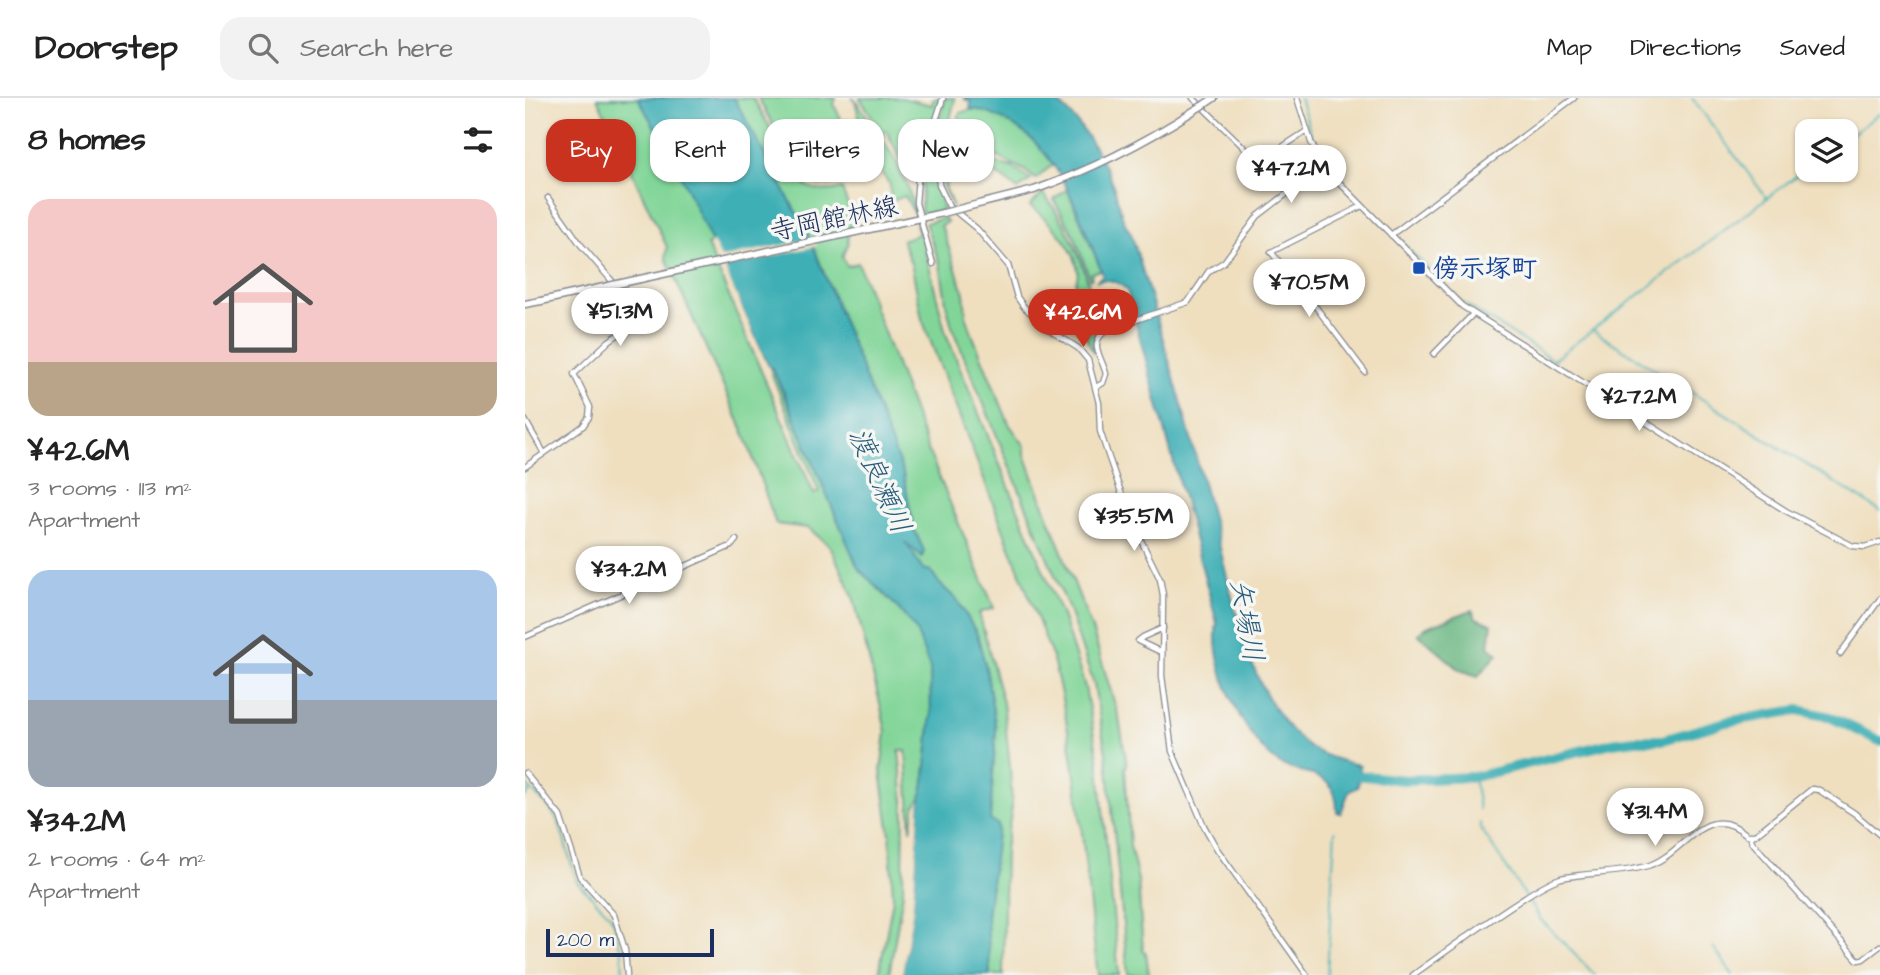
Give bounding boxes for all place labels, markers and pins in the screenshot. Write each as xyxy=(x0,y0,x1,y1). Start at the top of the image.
pin: ¥47.2M xyxy=(1234,146,1348,205)
place label: 傍示塚町 xyxy=(1433,251,1537,287)
pin: ¥70.5M xyxy=(1252,260,1366,319)
marker: 傍示塚町 xyxy=(1411,260,1427,276)
pin: ¥51.3M xyxy=(563,288,677,348)
pin: ¥42.6M xyxy=(1026,289,1140,349)
pin: ¥27.2M xyxy=(1582,374,1696,433)
pin: ¥35.5M xyxy=(1077,494,1191,553)
pin: ¥34.2M xyxy=(572,546,686,606)
pin: ¥31.4M xyxy=(1598,788,1712,848)

